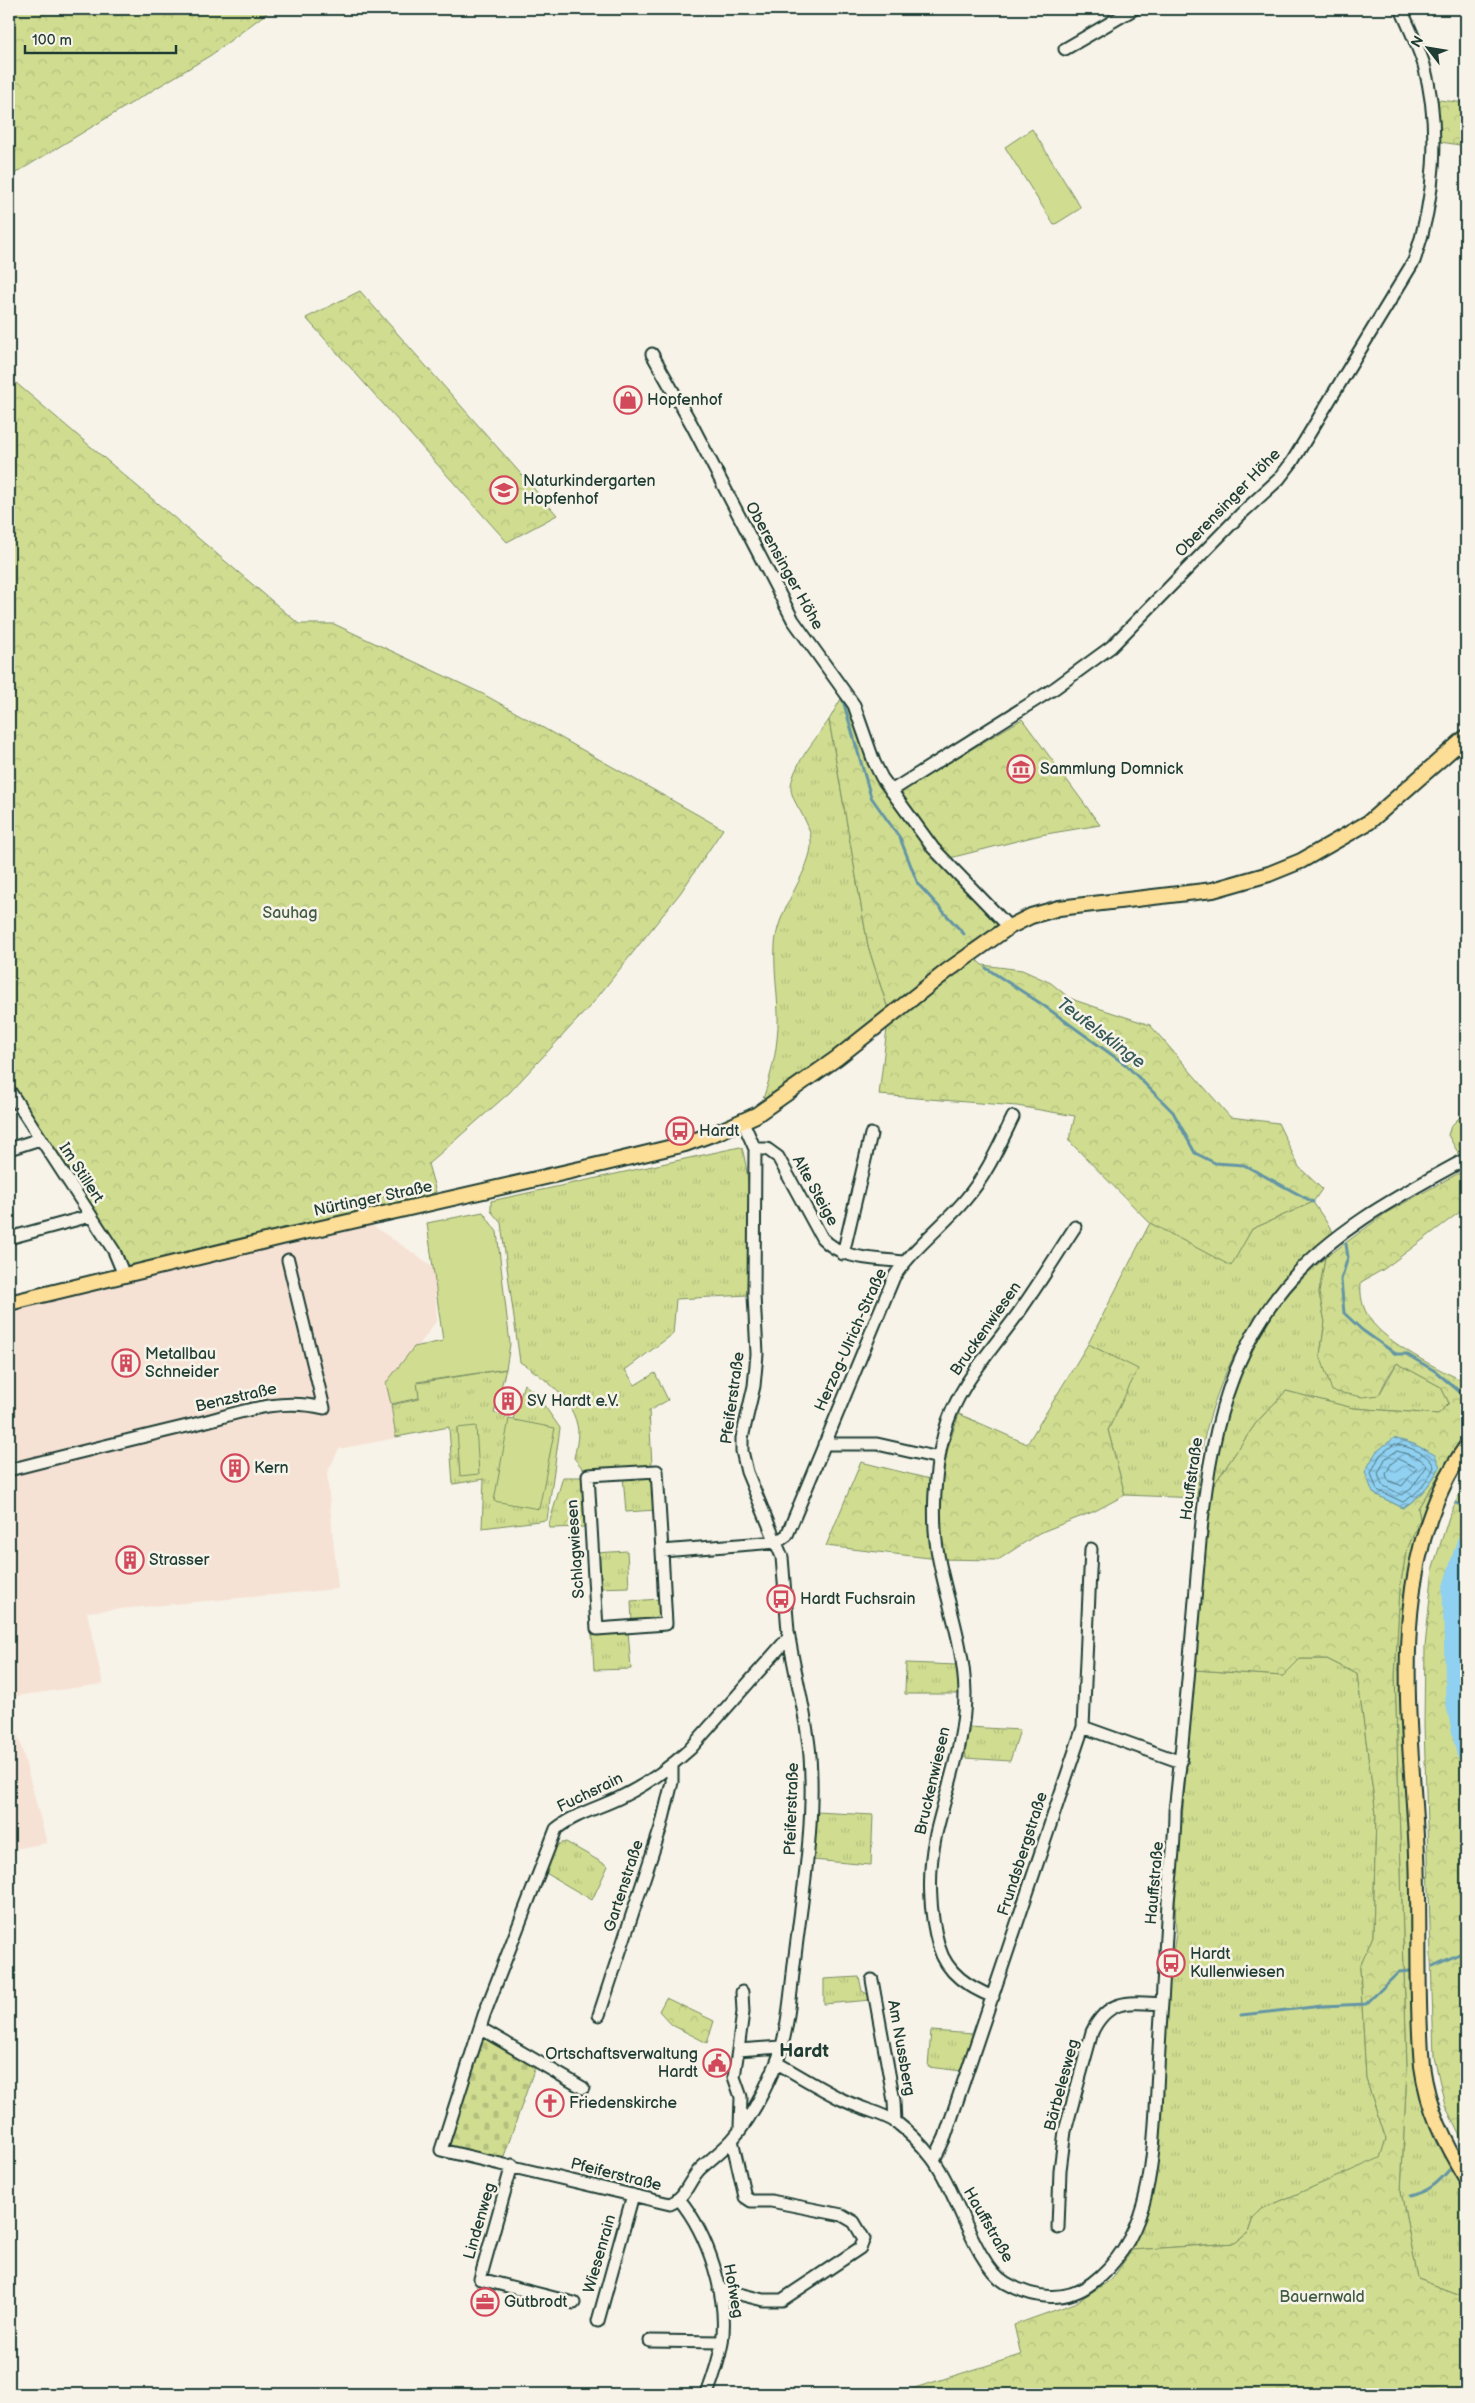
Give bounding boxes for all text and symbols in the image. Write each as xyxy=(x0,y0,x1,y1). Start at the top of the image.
scale bar xyxy=(25,22,176,54)
north arrow xyxy=(1402,22,1452,72)
text: 100 m xyxy=(32,31,72,50)
text: N xyxy=(1407,33,1427,50)
shop icon: Hopfenhof xyxy=(613,385,643,415)
place label: Hopfenhof xyxy=(647,391,723,410)
street label: Oberensinger Höhe xyxy=(1171,445,1285,561)
place label: Naturkindergarten Hopfenhof xyxy=(523,472,656,509)
school or university icon: Naturkindergarten Hopfenhof xyxy=(489,475,519,505)
street label: Oberensinger Höhe xyxy=(741,499,827,634)
museum icon: Sammlung Domnick xyxy=(1006,754,1036,784)
place label: Sammlung Domnick xyxy=(1040,760,1183,779)
park label: Sauhag xyxy=(263,904,317,923)
water label: Teufelsklinge xyxy=(1053,993,1149,1073)
bus stop icon: Hardt xyxy=(665,1116,695,1146)
place label: Hardt xyxy=(699,1122,739,1141)
street label: Im Stillert xyxy=(55,1139,108,1207)
street label: Alte Steige xyxy=(788,1153,842,1230)
street label: Nürtinger Straße xyxy=(312,1177,435,1221)
street label: Herzog-Ulrich-Straße xyxy=(811,1265,891,1414)
street label: Bruckenwiesen xyxy=(947,1278,1025,1380)
place label: Metallbau Schneider xyxy=(145,1345,219,1382)
building icon: Metallbau Schneider xyxy=(111,1348,141,1378)
street label: Pfeiferstraße xyxy=(717,1350,749,1445)
street label: Benzstraße xyxy=(193,1379,279,1417)
building icon: SV Hardt e.V. xyxy=(493,1386,523,1416)
place label: SV Hardt e.V. xyxy=(527,1392,619,1411)
street label: Hauffstraße xyxy=(1177,1436,1207,1522)
building icon: Kern xyxy=(220,1453,250,1483)
place label: Kern xyxy=(254,1459,288,1478)
street label: Schlagwiesen xyxy=(563,1499,589,1599)
building icon: Strasser xyxy=(115,1545,145,1575)
place label: Strasser xyxy=(149,1551,209,1570)
bus stop icon: Hardt Fuchsrain xyxy=(766,1584,796,1614)
place label: Hardt Fuchsrain xyxy=(800,1590,915,1609)
street label: Bruckenwiesen xyxy=(911,1725,955,1837)
street label: Pfeiferstraße xyxy=(781,1762,803,1856)
street label: Fuchsrain xyxy=(554,1769,626,1817)
street label: Frundsbergstraße xyxy=(994,1789,1052,1918)
street label: Gartenstraße xyxy=(600,1837,648,1934)
street label: Hauffstraße xyxy=(1142,1840,1168,1926)
place label: Hardt Kullenwiesen xyxy=(1190,1945,1285,1982)
bus stop icon: Hardt Kullenwiesen xyxy=(1156,1948,1186,1978)
street label: Am Nussberg xyxy=(883,1998,919,2098)
street label: Bärbelesweg xyxy=(1041,2037,1083,2133)
district label: Hardt xyxy=(779,2040,829,2063)
place label: Ortschaftsverwaltung Hardt xyxy=(545,2045,698,2082)
public building icon: Ortschaftsverwaltung Hardt xyxy=(702,2048,732,2078)
church icon: Friedenskirche xyxy=(535,2088,565,2118)
place label: Friedenskirche xyxy=(569,2094,678,2113)
street label: Pfeiferstraße xyxy=(569,2155,664,2196)
street label: Lindenweg xyxy=(460,2180,500,2262)
street label: Hauffstraße xyxy=(959,2184,1017,2266)
street label: Wiesenrain xyxy=(580,2213,620,2295)
street label: Hofweg xyxy=(719,2262,747,2320)
office icon: Gutbrodt xyxy=(470,2287,500,2317)
park label: Bauernwald xyxy=(1279,2288,1365,2307)
place label: Gutbrodt xyxy=(504,2293,568,2312)

